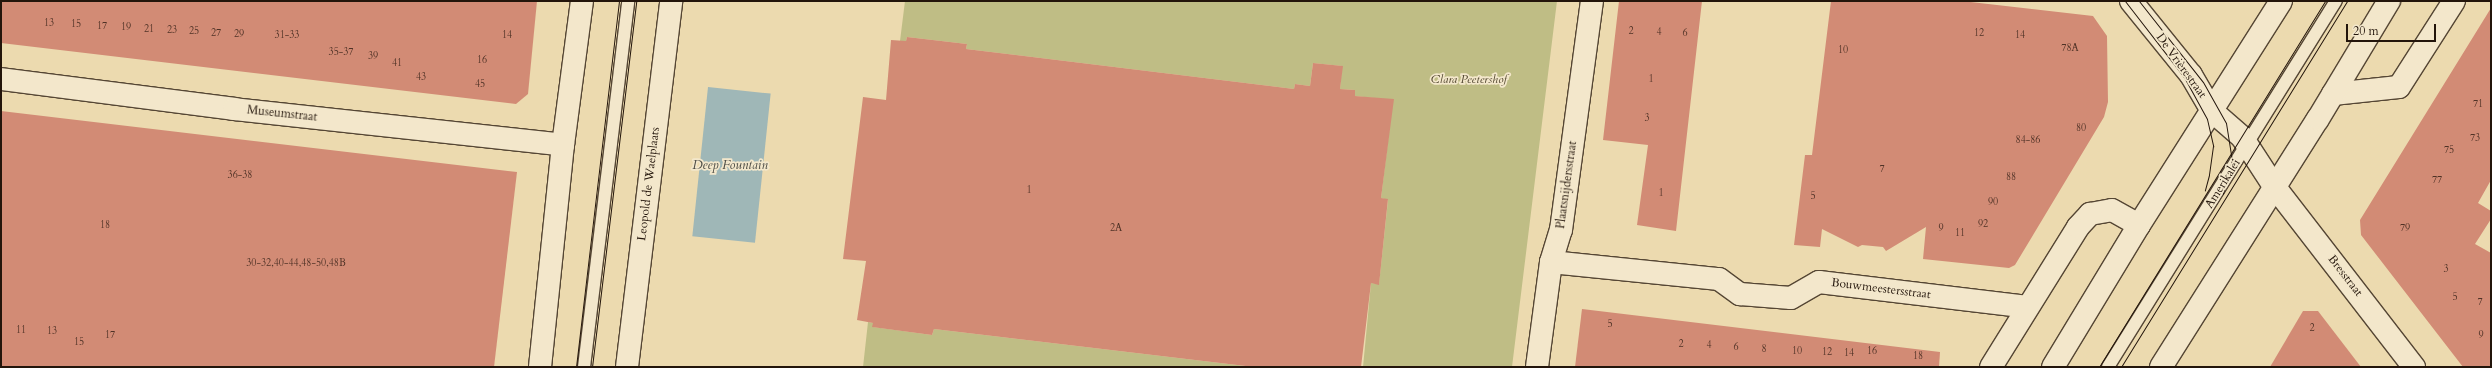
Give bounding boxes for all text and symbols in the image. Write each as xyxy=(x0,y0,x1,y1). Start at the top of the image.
scale bar xyxy=(2348,16,2438,42)
house number: 13 xyxy=(44,18,54,30)
house number: 15 xyxy=(71,19,81,31)
house number: 17 xyxy=(97,21,107,33)
house number: 19 xyxy=(121,22,131,34)
text: 20 m xyxy=(2353,23,2379,39)
house number: 21 xyxy=(144,24,154,36)
house number: 23 xyxy=(167,25,177,37)
house number: 25 xyxy=(189,26,199,38)
house number: 2 xyxy=(1628,26,1634,38)
house number: 4 xyxy=(1656,27,1662,39)
house number: 27 xyxy=(211,28,221,40)
house number: 6 xyxy=(1682,28,1688,40)
house number: 12 xyxy=(1974,28,1984,40)
house number: 29 xyxy=(234,29,244,41)
house number: 31-33 xyxy=(275,30,299,42)
house number: 14 xyxy=(502,30,512,42)
house number: 14 xyxy=(2015,30,2025,42)
street label: De Vrièrestraat xyxy=(2153,31,2209,101)
house number: 78A xyxy=(2061,43,2079,55)
house number: 10 xyxy=(1838,45,1848,57)
house number: 35-37 xyxy=(329,47,353,59)
house number: 39 xyxy=(368,51,378,63)
house number: 16 xyxy=(477,55,487,67)
house number: 41 xyxy=(392,58,402,70)
house number: 43 xyxy=(416,72,426,84)
park label: Clara Peetershof xyxy=(1431,73,1507,87)
house number: 1 xyxy=(1648,74,1654,86)
house number: 45 xyxy=(475,79,485,91)
house number: 71 xyxy=(2473,99,2483,111)
street label: Museumstraat xyxy=(246,103,318,125)
house number: 3 xyxy=(1644,113,1650,125)
house number: 80 xyxy=(2076,123,2086,135)
street label: Leopold de Waelplaats xyxy=(635,126,663,242)
house number: 73 xyxy=(2470,133,2480,145)
house number: 84-86 xyxy=(2016,135,2040,147)
street label: Plaatsnijdersstraat xyxy=(1554,140,1580,230)
house number: 75 xyxy=(2444,145,2454,157)
water label: Deep Fountain xyxy=(692,157,768,173)
street label: Amerikalei xyxy=(2202,157,2244,211)
house number: 7 xyxy=(1879,164,1885,176)
house number: 36-38 xyxy=(228,170,252,182)
house number: 88 xyxy=(2006,172,2016,184)
house number: 77 xyxy=(2432,175,2442,187)
house number: 1 xyxy=(1026,185,1032,197)
house number: 1 xyxy=(1658,188,1664,200)
house number: 5 xyxy=(1810,191,1816,203)
house number: 90 xyxy=(1988,197,1998,209)
house number: 92 xyxy=(1978,219,1988,231)
house number: 18 xyxy=(100,220,110,232)
house number: 2A xyxy=(1110,223,1122,235)
house number: 9 xyxy=(1938,223,1944,235)
house number: 79 xyxy=(2400,223,2410,235)
house number: 11 xyxy=(1955,228,1965,240)
street label: Bresstraat xyxy=(2324,253,2366,299)
house number: 30-32,40-44,48-50,48B xyxy=(246,258,346,270)
house number: 3 xyxy=(2443,264,2449,276)
street label: Bouwmeestersstraat xyxy=(1831,276,1931,302)
house number: 5 xyxy=(2452,292,2458,304)
house number: 7 xyxy=(2477,297,2483,309)
house number: 5 xyxy=(1607,319,1613,331)
house number: 2 xyxy=(2309,323,2315,335)
house number: 11 xyxy=(16,325,26,337)
house number: 13 xyxy=(47,326,57,338)
house number: 17 xyxy=(105,330,115,342)
house number: 9 xyxy=(2478,330,2484,342)
house number: 15 xyxy=(74,337,84,349)
house number: 2 xyxy=(1678,339,1684,351)
house number: 4 xyxy=(1706,340,1712,352)
house number: 6 xyxy=(1733,342,1739,354)
house number: 8 xyxy=(1761,344,1767,356)
house number: 10 xyxy=(1792,346,1802,358)
house number: 16 xyxy=(1867,346,1877,358)
house number: 12 xyxy=(1822,347,1832,359)
house number: 14 xyxy=(1844,348,1854,360)
house number: 18 xyxy=(1913,351,1923,363)

